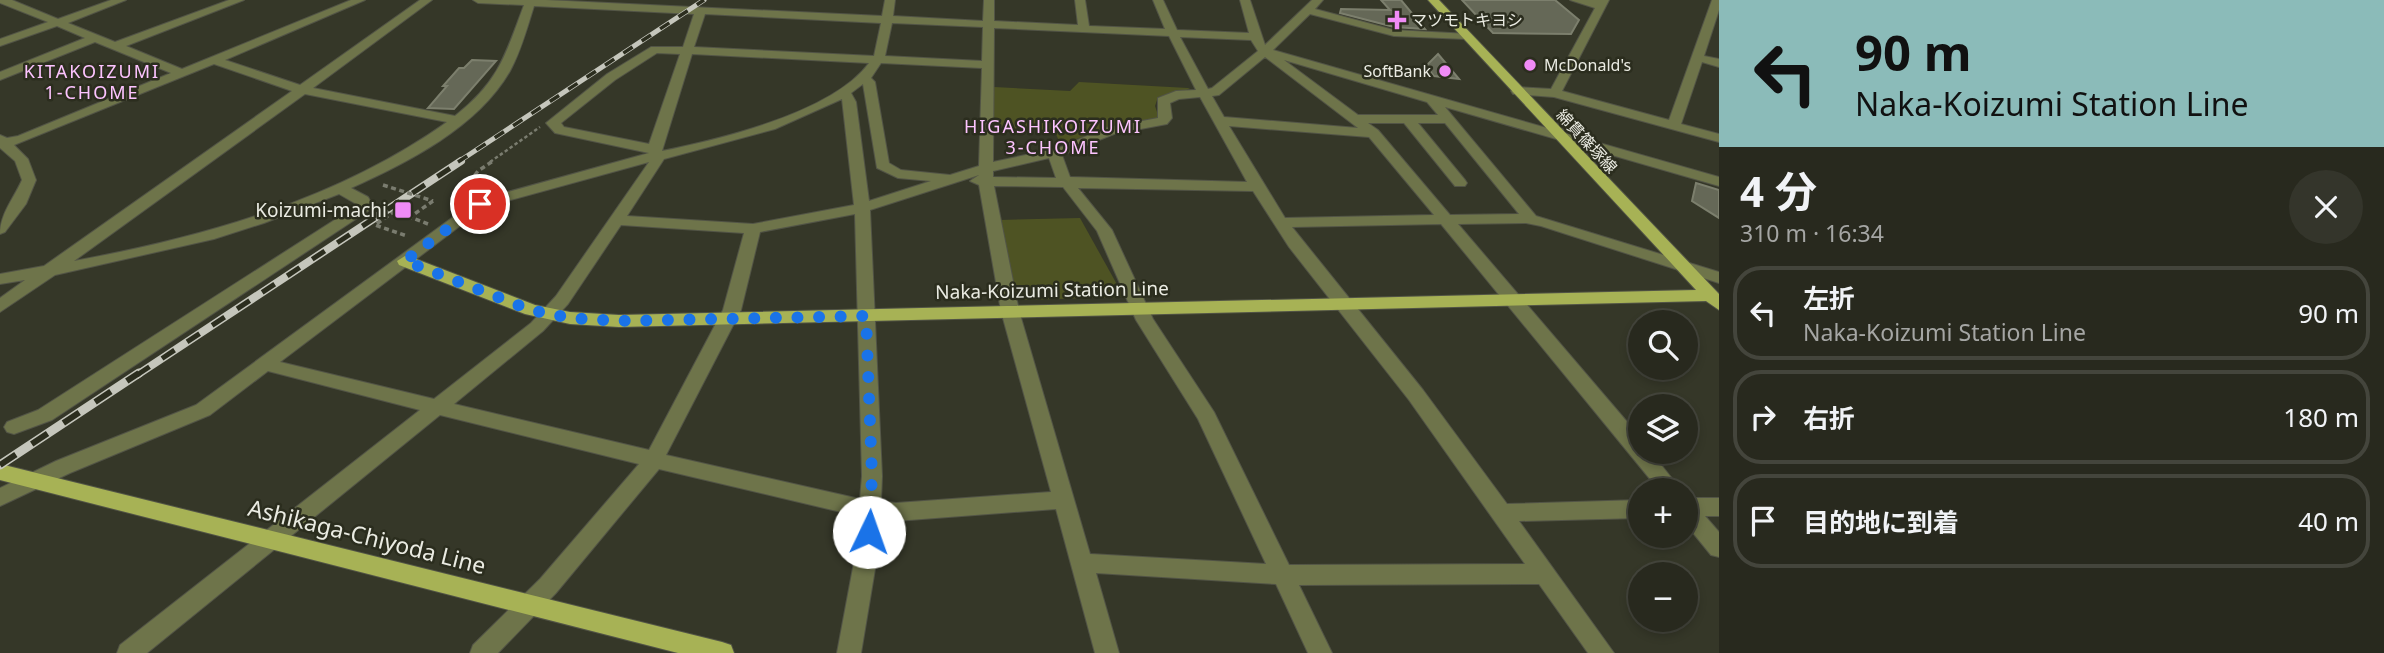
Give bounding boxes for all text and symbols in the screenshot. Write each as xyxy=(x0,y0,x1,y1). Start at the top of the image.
place label: マツモトキヨシ xyxy=(1411,9,1523,31)
marker: マツモトキヨシ xyxy=(1389,12,1405,28)
text: 90 m xyxy=(1855,19,1972,85)
icon: left xyxy=(1740,28,1831,119)
place label: McDonald's xyxy=(1544,54,1631,76)
marker: McDonald's xyxy=(1522,57,1538,73)
district label: KITAKOIZUMI 1-CHOME xyxy=(24,59,160,104)
place label: SoftBank xyxy=(1363,60,1431,82)
marker: SoftBank xyxy=(1437,63,1453,79)
text: Naka-Koizumi Station Line xyxy=(1855,82,2249,125)
street label: 綿貫篠塚線 xyxy=(1552,104,1622,178)
district label: HIGASHIKOIZUMI 3-CHOME xyxy=(964,114,1142,159)
text: 4 分 xyxy=(1740,162,1817,219)
button: close xyxy=(2289,170,2363,244)
pin xyxy=(450,174,510,234)
icon: arrive xyxy=(461,185,499,223)
place label: Koizumi-machi xyxy=(255,197,387,223)
marker: Koizumi-machi xyxy=(393,200,413,220)
text: 310 m · 16:34 xyxy=(1740,217,1884,249)
street label: Naka-Koizumi Station Line xyxy=(935,275,1169,305)
text: 左折 xyxy=(1803,280,1855,316)
icon: left xyxy=(1744,294,1782,332)
text: 90 m xyxy=(2298,295,2359,331)
map controls xyxy=(1628,310,1698,632)
button: search xyxy=(1628,310,1698,380)
text: Naka-Koizumi Station Line xyxy=(1803,316,2086,348)
button: layers xyxy=(1628,394,1698,464)
icon: right xyxy=(1744,398,1782,436)
text: 180 m xyxy=(2283,399,2359,435)
text: 右折 xyxy=(1803,400,1855,436)
button: + xyxy=(1628,478,1698,548)
street label: Ashikaga-Chiyoda Line xyxy=(245,491,490,581)
position arrow xyxy=(832,495,906,569)
icon: arrive xyxy=(1744,502,1782,540)
text: 40 m xyxy=(2298,503,2359,539)
text: 目的地に到着 xyxy=(1803,504,1959,540)
button: − xyxy=(1628,562,1698,632)

